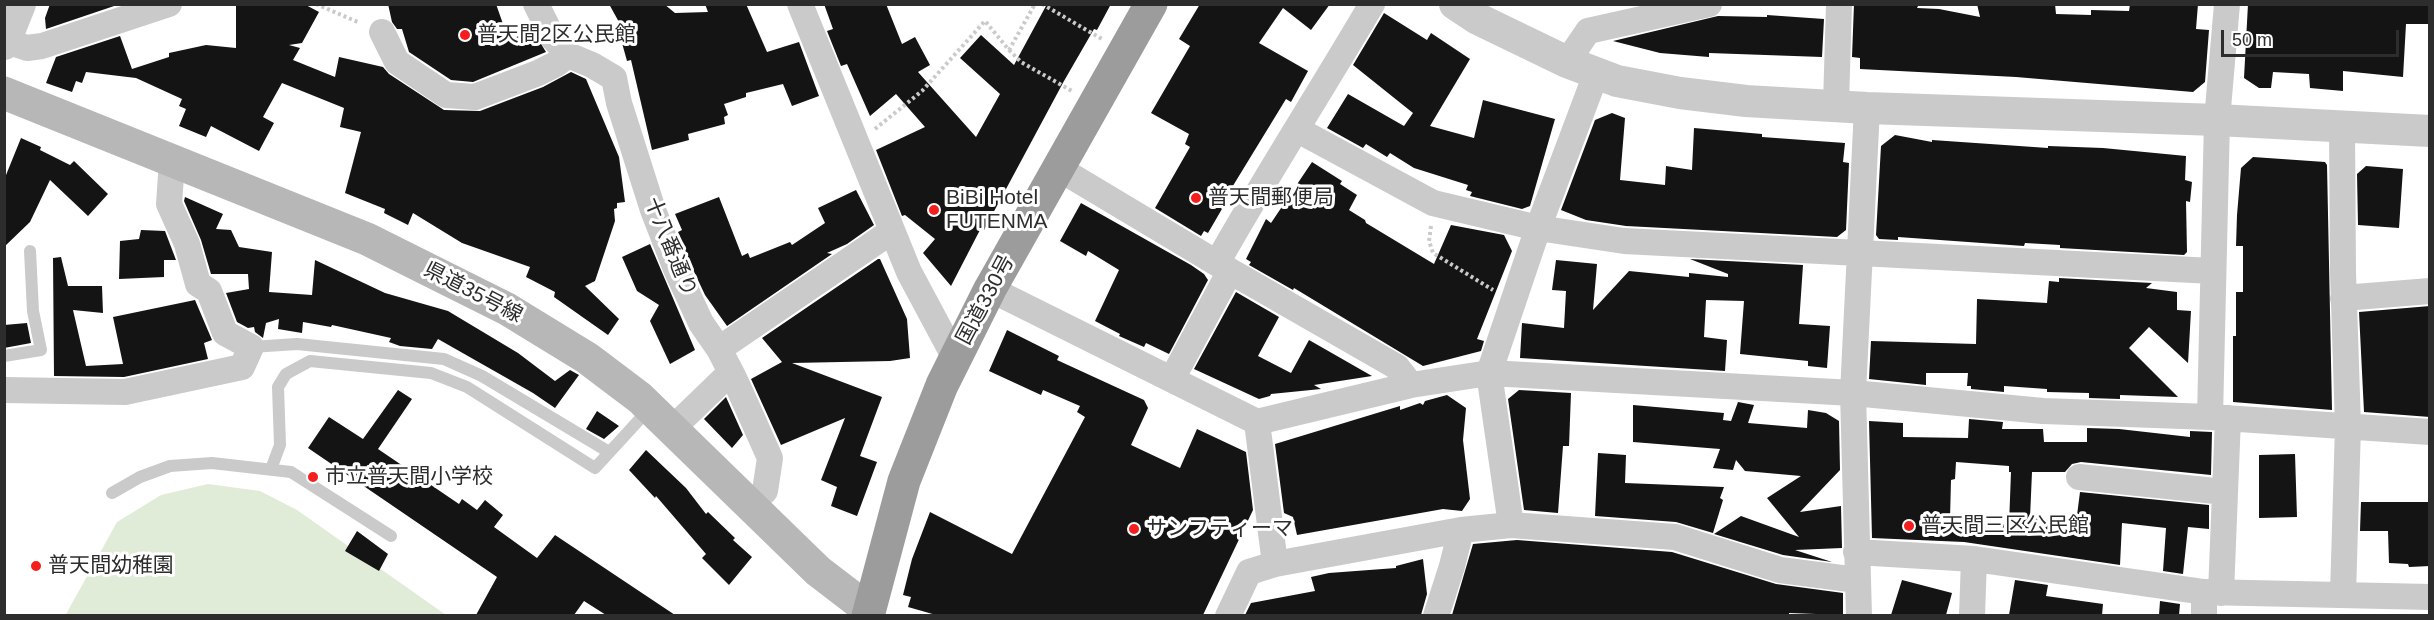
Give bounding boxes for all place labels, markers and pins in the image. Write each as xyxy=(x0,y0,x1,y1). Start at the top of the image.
place label: 普天間2区公民館 xyxy=(477,22,636,48)
marker: 普天間2区公民館 xyxy=(458,28,472,42)
place label: BiBi Hotel FUTENMA xyxy=(946,185,1047,235)
place label: 普天間郵便局 xyxy=(1208,185,1334,211)
marker: 普天間郵便局 xyxy=(1189,191,1203,205)
marker: BiBi Hotel FUTENMA xyxy=(927,203,941,217)
place label: 市立普天間小学校 xyxy=(325,464,493,490)
marker: 市立普天間小学校 xyxy=(306,470,320,484)
place label: 普天間三区公民館 xyxy=(1921,513,2089,539)
place label: サンフティーマ xyxy=(1146,516,1293,542)
marker: 普天間三区公民館 xyxy=(1902,519,1916,533)
marker: サンフティーマ xyxy=(1127,522,1141,536)
place label: 普天間幼稚園 xyxy=(48,553,174,579)
marker: 普天間幼稚園 xyxy=(29,559,43,573)

